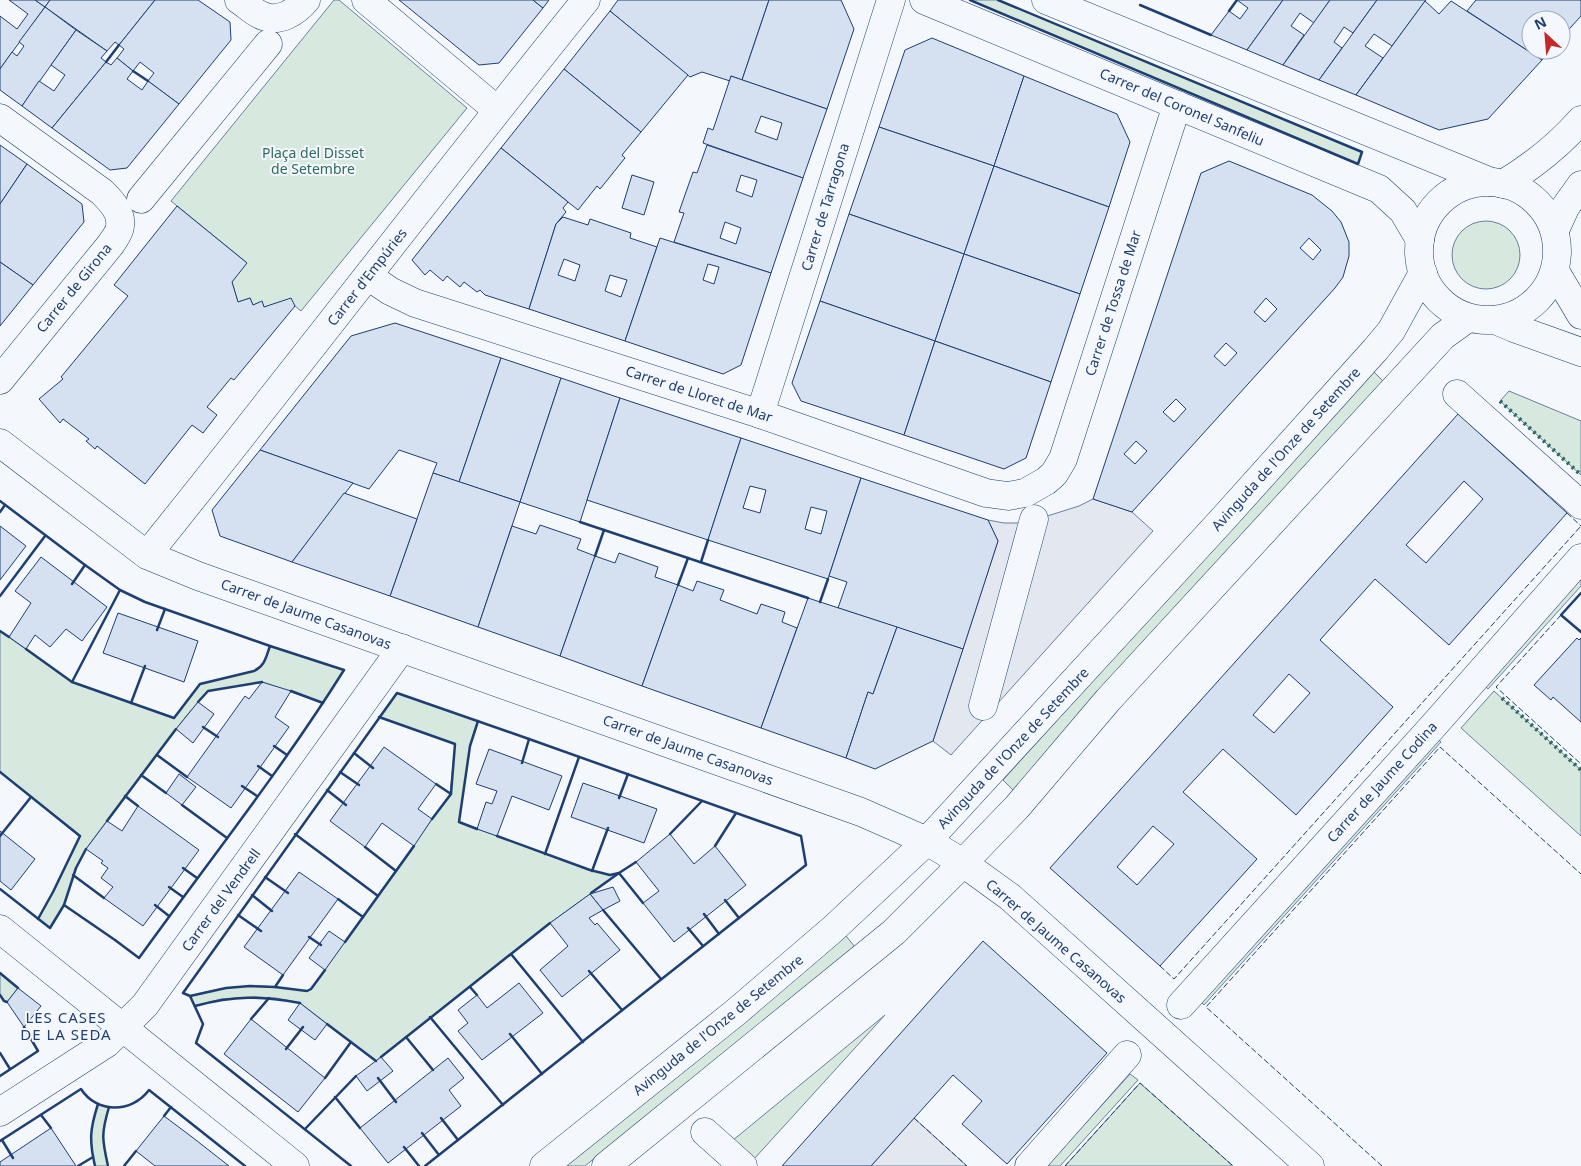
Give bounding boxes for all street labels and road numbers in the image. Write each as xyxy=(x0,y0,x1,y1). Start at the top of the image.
street label: Carrer del Coronel Sanfeliu xyxy=(1097,63,1267,150)
street label: Carrer de Tarragona xyxy=(796,141,853,273)
street label: Carrer d'Empúries xyxy=(322,224,411,330)
street label: Carrer de Tossa de Mar xyxy=(1080,227,1145,378)
street label: Carrer de Girona xyxy=(32,239,116,336)
street label: Carrer de Lloret de Mar xyxy=(623,361,775,426)
street label: Avinguda de l'Onze de Setembre xyxy=(1207,363,1364,535)
street label: Carrer de Jaume Casanovas xyxy=(218,574,394,653)
street label: Avinguda de l'Onze de Setembre xyxy=(933,663,1093,832)
street label: Carrer de Jaume Casanovas xyxy=(600,710,776,789)
street label: Carrer de Jaume Codina xyxy=(1322,717,1441,846)
street label: Carrer del Vendrell xyxy=(177,844,264,955)
street label: Carrer de Jaume Casanovas xyxy=(982,874,1131,1007)
street label: Avinguda de l'Onze de Setembre xyxy=(629,950,807,1099)

